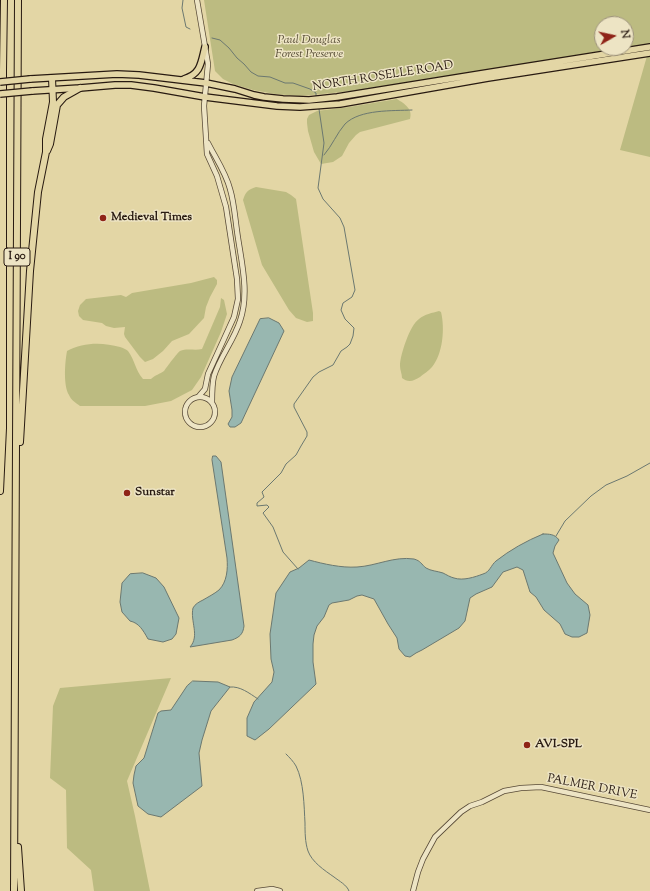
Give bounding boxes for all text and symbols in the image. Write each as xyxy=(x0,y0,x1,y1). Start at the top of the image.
north arrow xyxy=(594,16,634,56)
text: N xyxy=(616,29,633,40)
park label: Paul Douglas Forest Preserve xyxy=(275,34,343,62)
street label: NORTH ROSELLE ROAD xyxy=(312,59,454,95)
place label: Medieval Times xyxy=(111,211,192,225)
marker: Medieval Times xyxy=(98,213,108,223)
road number: I 90 xyxy=(4,248,30,266)
place label: Sunstar xyxy=(135,486,175,500)
marker: Sunstar xyxy=(122,488,132,498)
place label: AVI-SPL xyxy=(535,738,582,752)
marker: AVI-SPL xyxy=(522,740,532,750)
street label: PALMER DRIVE xyxy=(546,772,638,804)

